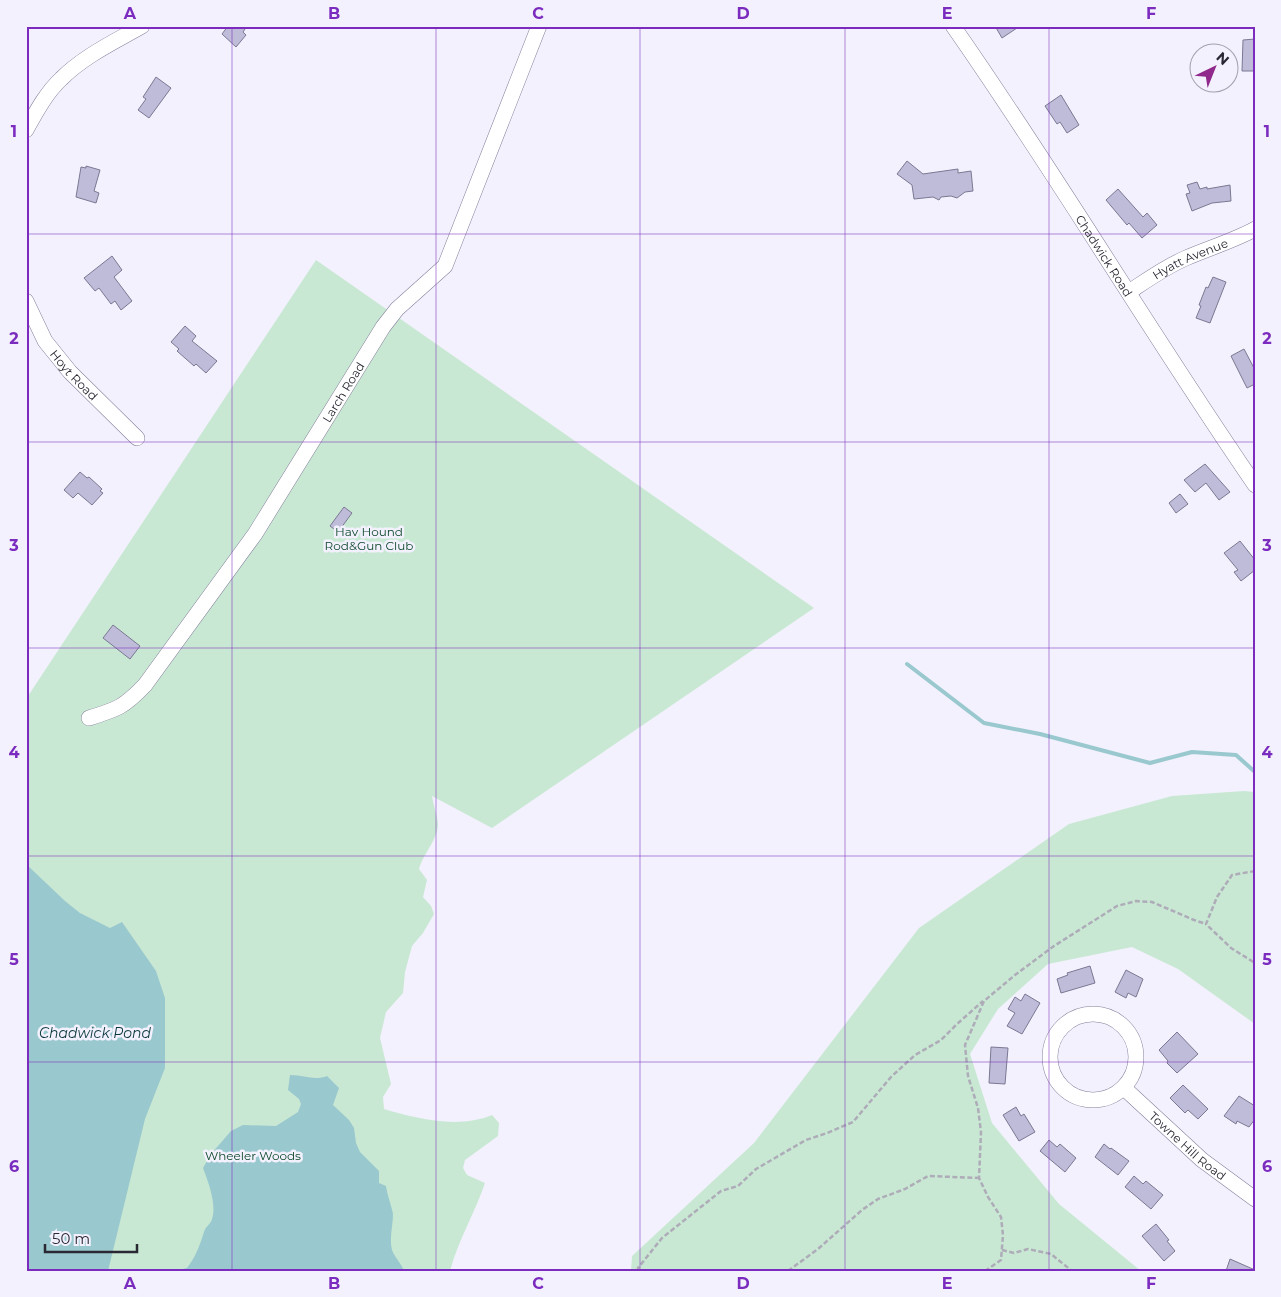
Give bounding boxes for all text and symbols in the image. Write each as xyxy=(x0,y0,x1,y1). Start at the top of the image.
text: A xyxy=(123,4,137,23)
text: B xyxy=(328,4,340,23)
text: C xyxy=(532,4,544,23)
text: D xyxy=(736,4,750,23)
text: E xyxy=(942,4,952,23)
text: F xyxy=(1146,4,1156,23)
north arrow xyxy=(1188,42,1238,92)
text: N xyxy=(1213,48,1233,69)
text: 1 xyxy=(11,122,17,141)
text: 1 xyxy=(1264,122,1270,141)
street label: Chadwick Road xyxy=(1073,212,1136,299)
street label: Hyatt Avenue xyxy=(1149,235,1230,282)
text: 2 xyxy=(9,329,19,348)
text: 2 xyxy=(1262,329,1272,348)
street label: Hoyt Road xyxy=(47,347,101,403)
street label: Larch Road xyxy=(319,359,367,425)
park label: Hav Hound Rod&Gun Club xyxy=(325,524,413,553)
text: 3 xyxy=(8,536,19,555)
text: 3 xyxy=(1261,536,1272,555)
text: 4 xyxy=(8,743,20,762)
text: 4 xyxy=(1261,743,1273,762)
text: 5 xyxy=(9,950,19,969)
text: 5 xyxy=(1262,950,1272,969)
water label: Chadwick Pond xyxy=(39,1024,151,1042)
street label: Towne Hill Road xyxy=(1147,1108,1229,1183)
park label: Wheeler Woods xyxy=(205,1148,301,1163)
text: 6 xyxy=(9,1157,19,1176)
text: 6 xyxy=(1262,1157,1272,1176)
scale bar xyxy=(45,1222,138,1254)
text: 50 m xyxy=(52,1229,90,1248)
text: A xyxy=(123,1274,137,1293)
text: B xyxy=(328,1274,340,1293)
text: C xyxy=(532,1274,544,1293)
text: D xyxy=(736,1274,750,1293)
text: E xyxy=(942,1274,952,1293)
text: F xyxy=(1146,1274,1156,1293)

